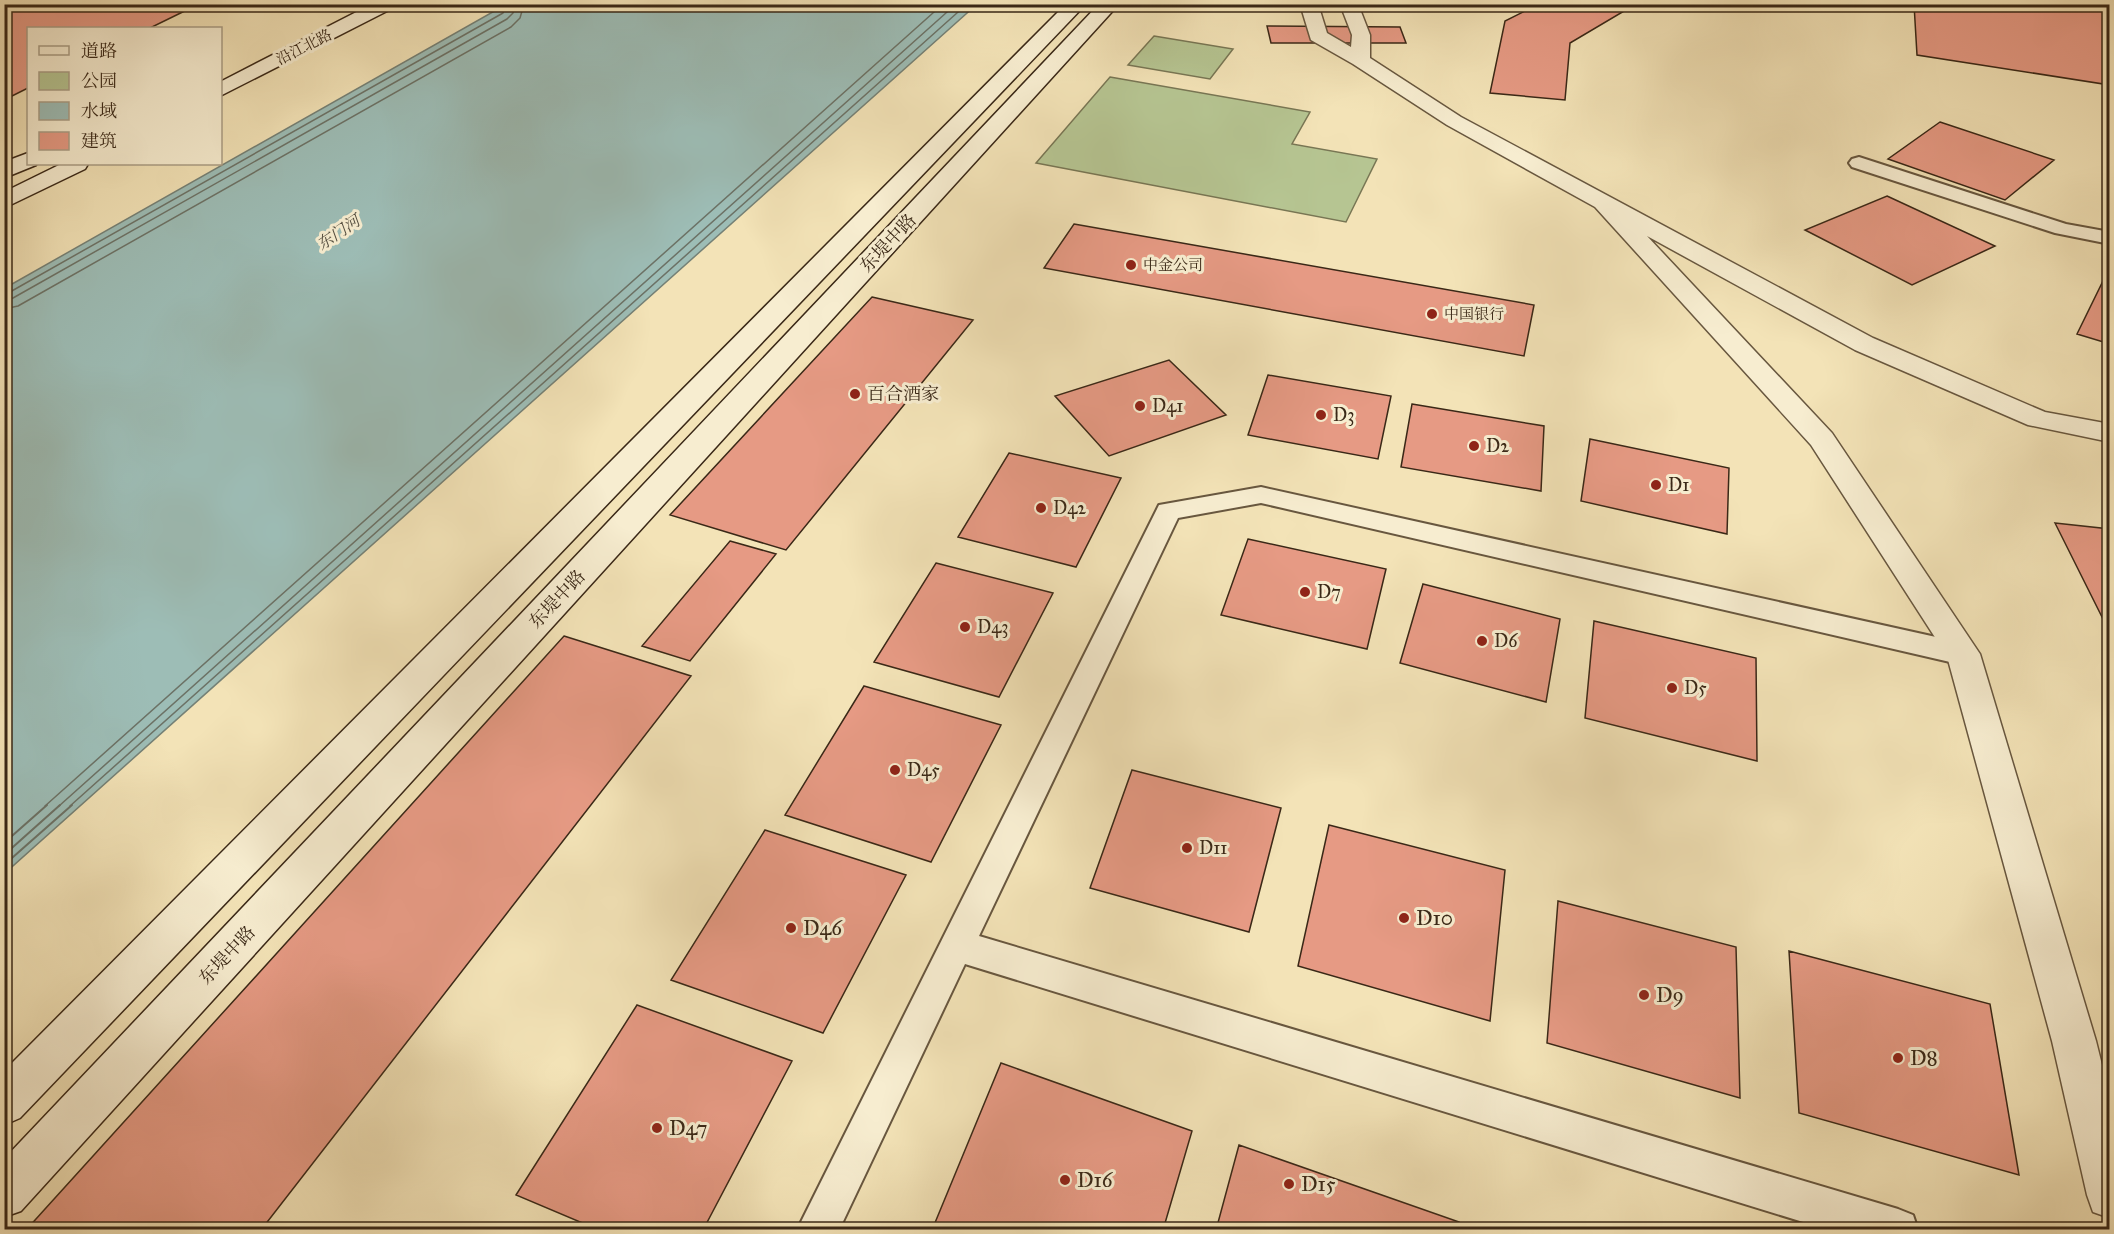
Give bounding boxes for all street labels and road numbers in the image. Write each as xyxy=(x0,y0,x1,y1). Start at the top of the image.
street label: 沿江北路 xyxy=(273,25,335,69)
street label: 东堤中路 xyxy=(855,209,921,277)
street label: 东堤中路 xyxy=(524,565,590,633)
street label: 东堤中路 xyxy=(194,921,260,989)

